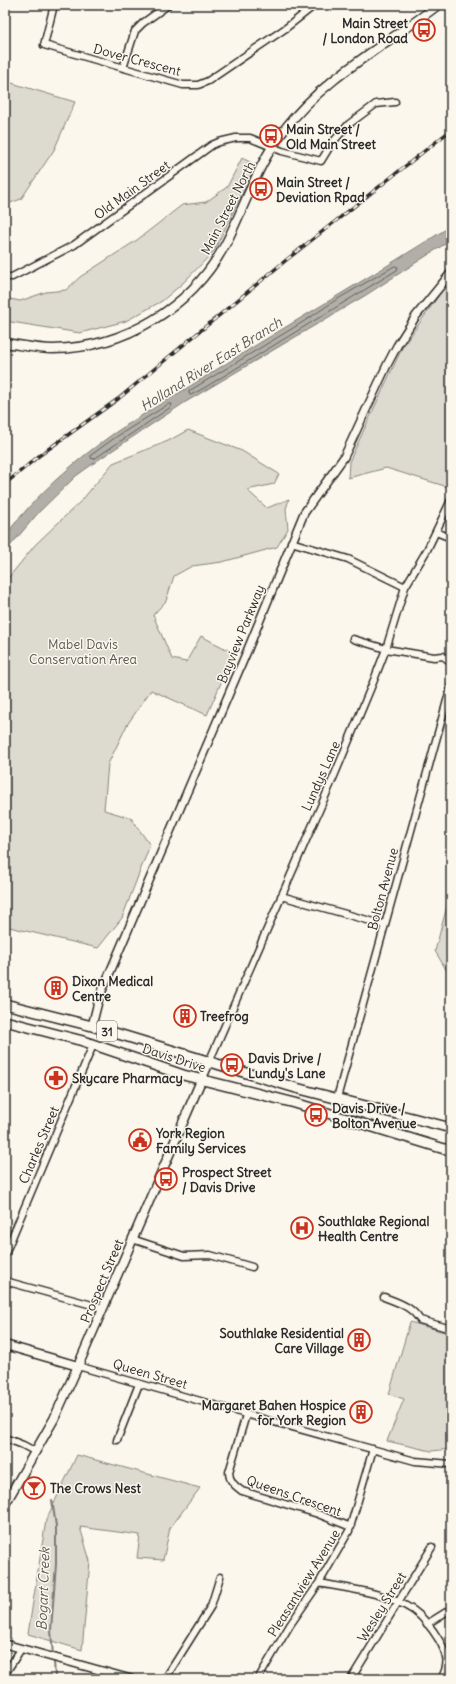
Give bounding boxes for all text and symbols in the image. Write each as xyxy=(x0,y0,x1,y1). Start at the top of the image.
place label: Main Street / London Road xyxy=(322,15,409,47)
bus stop icon: Main Street / London Road xyxy=(411,17,437,43)
street label: Dover Crescent xyxy=(91,40,183,80)
place label: Main Street / Old Main Street xyxy=(286,121,376,153)
bus stop icon: Main Street / Old Main Street xyxy=(258,123,284,149)
street label: Old Main Street xyxy=(91,156,174,223)
street label: Main Street North xyxy=(197,158,259,258)
place label: Main Street / Deviation Rpad xyxy=(276,174,365,206)
bus stop icon: Main Street / Deviation Rpad xyxy=(248,176,274,202)
water label: Holland River East Branch xyxy=(137,312,286,415)
street label: Bayview Parkway xyxy=(214,582,268,686)
park label: Mabel Davis Conservation Area xyxy=(29,636,137,668)
street label: Lundys Lane xyxy=(298,738,344,814)
street label: Bolton Avenue xyxy=(364,846,402,932)
place label: Dixon Medical Centre xyxy=(72,973,153,1005)
building icon: Dixon Medical Centre xyxy=(43,975,69,1001)
building icon: Treefrog xyxy=(172,1003,198,1029)
place label: Treefrog xyxy=(200,1008,249,1025)
road number: 31 xyxy=(97,1021,117,1041)
street label: Davis Drive xyxy=(140,1040,208,1076)
place label: Davis Drive / Lundy's Lane xyxy=(248,1050,325,1082)
bus stop icon: Davis Drive / Lundy's Lane xyxy=(219,1052,245,1078)
pharmacy icon: Skycare Pharmacy xyxy=(43,1065,69,1091)
place label: Skycare Pharmacy xyxy=(72,1070,183,1087)
place label: Davis Drive / Bolton Avenue xyxy=(332,1100,417,1132)
bus stop icon: Davis Drive / Bolton Avenue xyxy=(303,1102,329,1128)
street label: Charles Street xyxy=(15,1103,63,1186)
place label: York Region Family Services xyxy=(155,1125,246,1157)
public building icon: York Region Family Services xyxy=(127,1127,153,1153)
place label: Prospect Street / Davis Drive xyxy=(182,1164,272,1196)
bus stop icon: Prospect Street / Davis Drive xyxy=(153,1166,179,1192)
place label: Southlake Regional Health Centre xyxy=(318,1213,429,1245)
hospital icon: Southlake Regional Health Centre xyxy=(289,1215,315,1241)
street label: Prospect Street xyxy=(77,1236,128,1325)
place label: Southlake Residential Care Village xyxy=(220,1325,344,1357)
building icon: Southlake Residential Care Village xyxy=(346,1327,372,1353)
street label: Queen Street xyxy=(111,1355,190,1393)
place label: Margaret Bahen Hospice for York Region xyxy=(202,1397,346,1429)
building icon: Margaret Bahen Hospice for York Region xyxy=(348,1399,374,1425)
street label: Queens Crescent xyxy=(244,1472,344,1520)
bar icon: The Crows Nest xyxy=(21,1475,47,1501)
place label: The Crows Nest xyxy=(50,1480,141,1497)
street label: Pleasantview Avenue xyxy=(264,1526,344,1640)
water label: Bogart Creek xyxy=(33,1546,53,1631)
street label: Wesley Street xyxy=(354,1568,411,1645)

